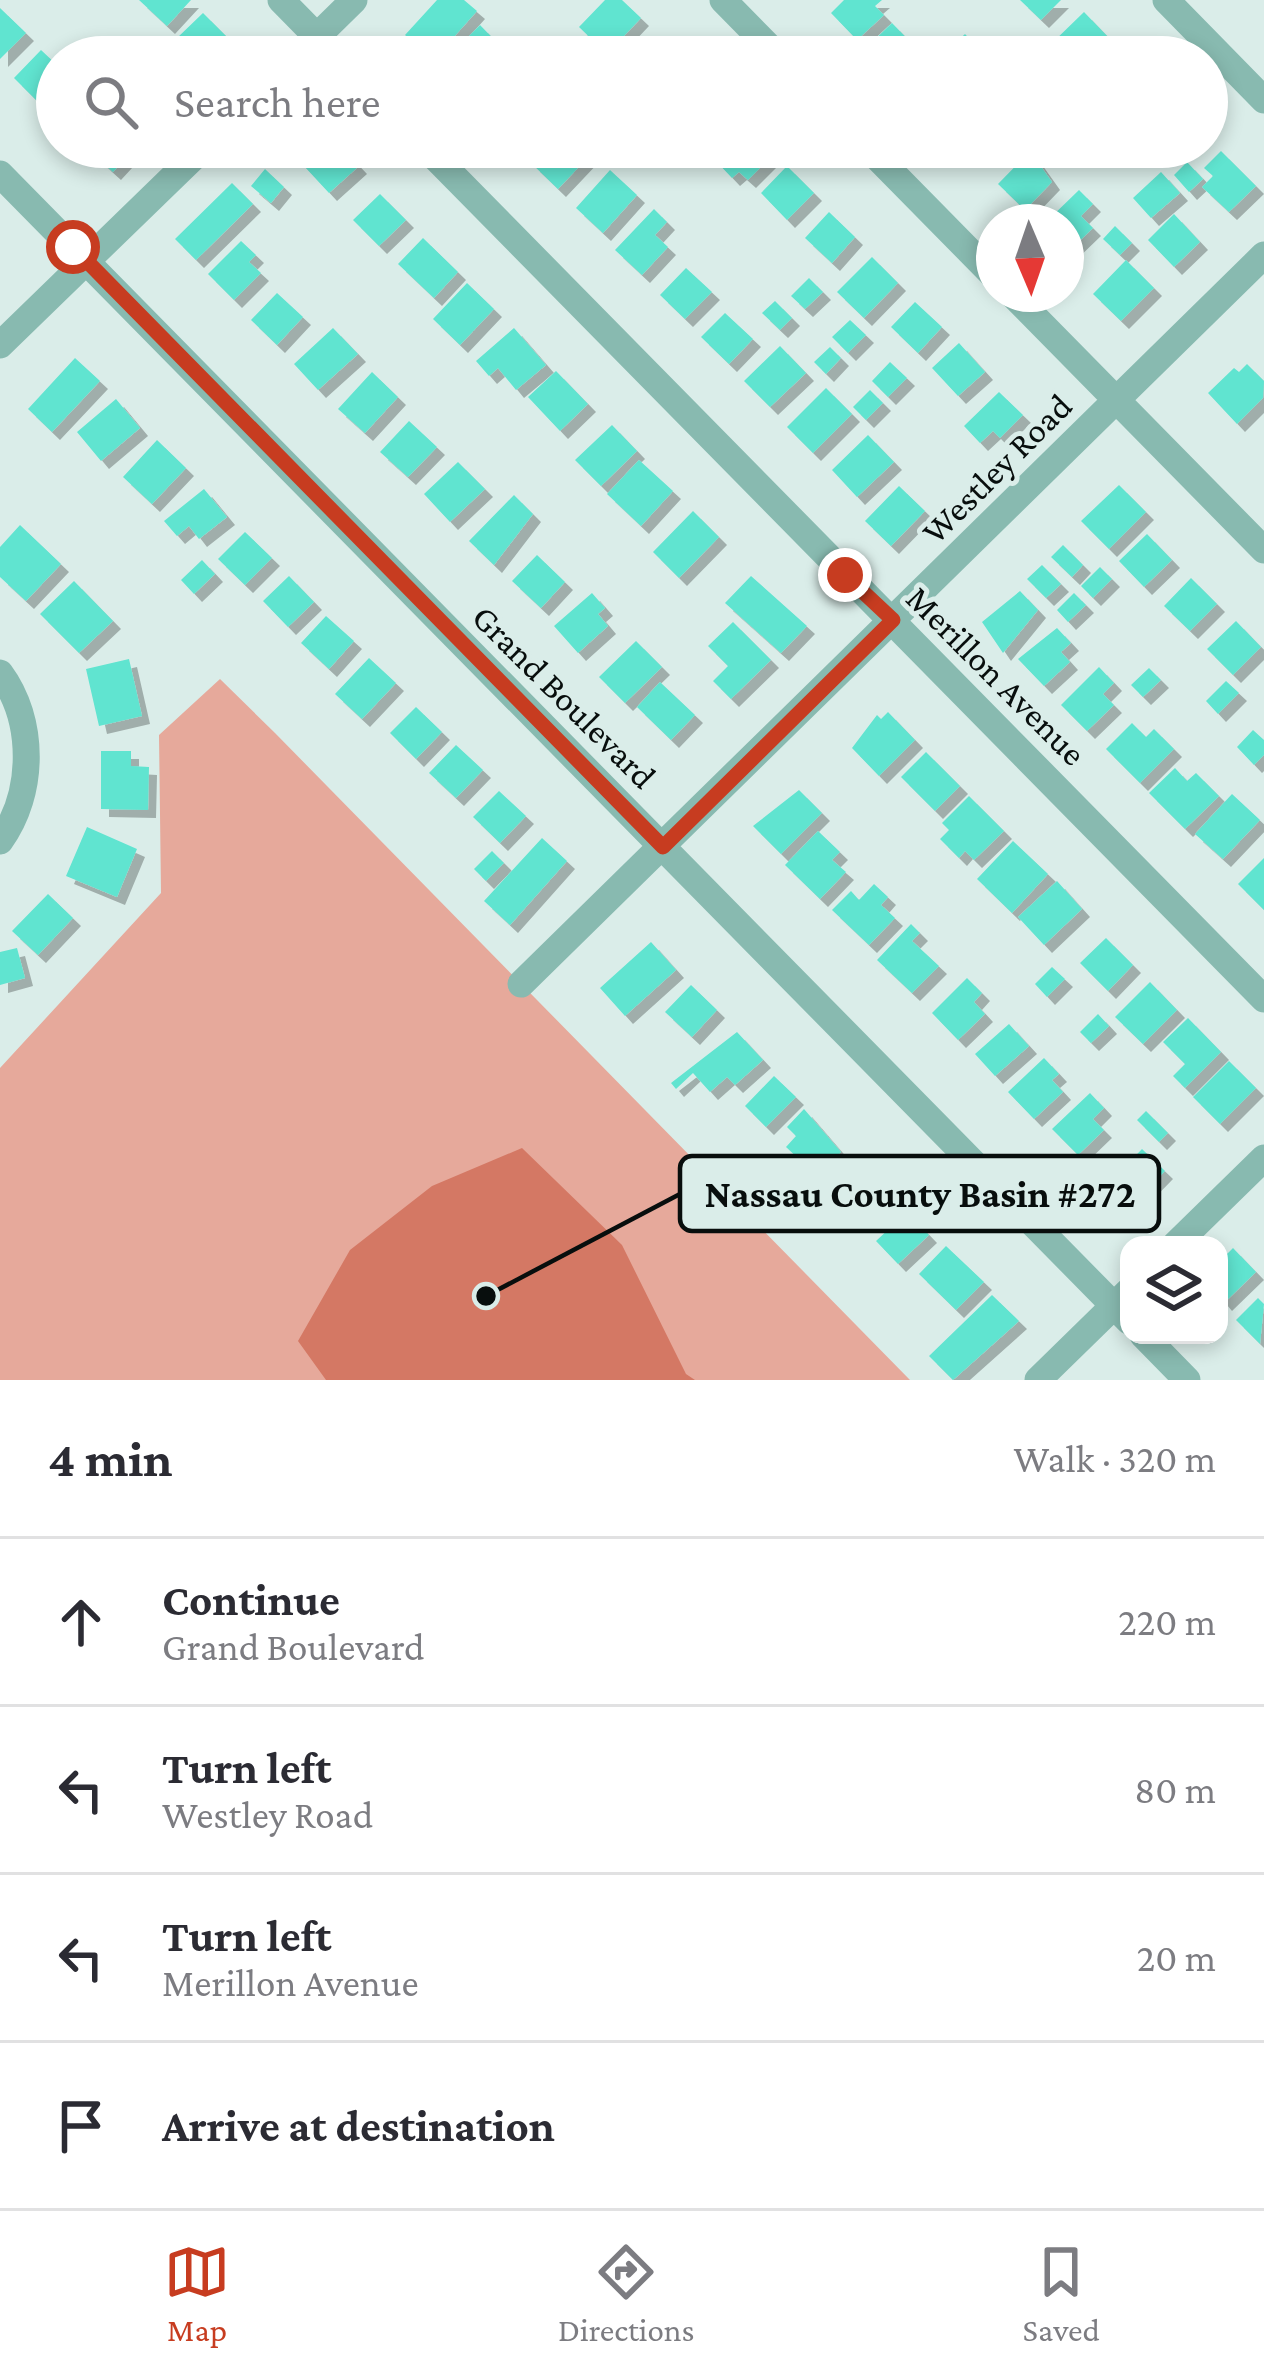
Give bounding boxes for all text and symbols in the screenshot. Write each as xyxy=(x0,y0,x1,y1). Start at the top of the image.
search box xyxy=(36,36,1228,168)
icon: search xyxy=(78,69,144,135)
text: Search here xyxy=(174,77,381,127)
north arrow xyxy=(976,204,1084,312)
route start xyxy=(46,220,100,274)
street label: Westley Road xyxy=(914,386,1080,552)
route end xyxy=(818,548,872,602)
street label: Merillon Avenue xyxy=(898,578,1094,774)
street label: Grand Boulevard xyxy=(464,597,664,797)
callout: Nassau County Basin #272 xyxy=(680,1156,1159,1231)
text: Nassau County Basin #272 xyxy=(704,1172,1136,1215)
map controls xyxy=(1120,1236,1228,1344)
button: layers xyxy=(1120,1236,1228,1344)
text: 4 min xyxy=(48,1430,173,1487)
text: Walk · 320 m xyxy=(1013,1437,1216,1480)
text: Continue xyxy=(162,1575,340,1625)
icon: ahead xyxy=(48,1589,114,1655)
text: 220 m xyxy=(1118,1600,1216,1643)
text: Grand Boulevard xyxy=(162,1625,425,1668)
text: Turn left xyxy=(162,1743,331,1793)
icon: left xyxy=(48,1757,114,1823)
text: 80 m xyxy=(1134,1768,1216,1811)
text: Westley Road xyxy=(162,1793,373,1836)
text: Turn left xyxy=(162,1911,331,1961)
icon: left xyxy=(48,1925,114,1991)
text: 20 m xyxy=(1137,1936,1216,1979)
text: Merillon Avenue xyxy=(162,1961,419,2004)
icon: arrive xyxy=(48,2093,114,2159)
text: Arrive at destination xyxy=(162,2101,555,2151)
tab: Map xyxy=(164,2239,230,2348)
tab: Directions xyxy=(558,2239,695,2348)
tab: Saved xyxy=(1023,2239,1100,2348)

